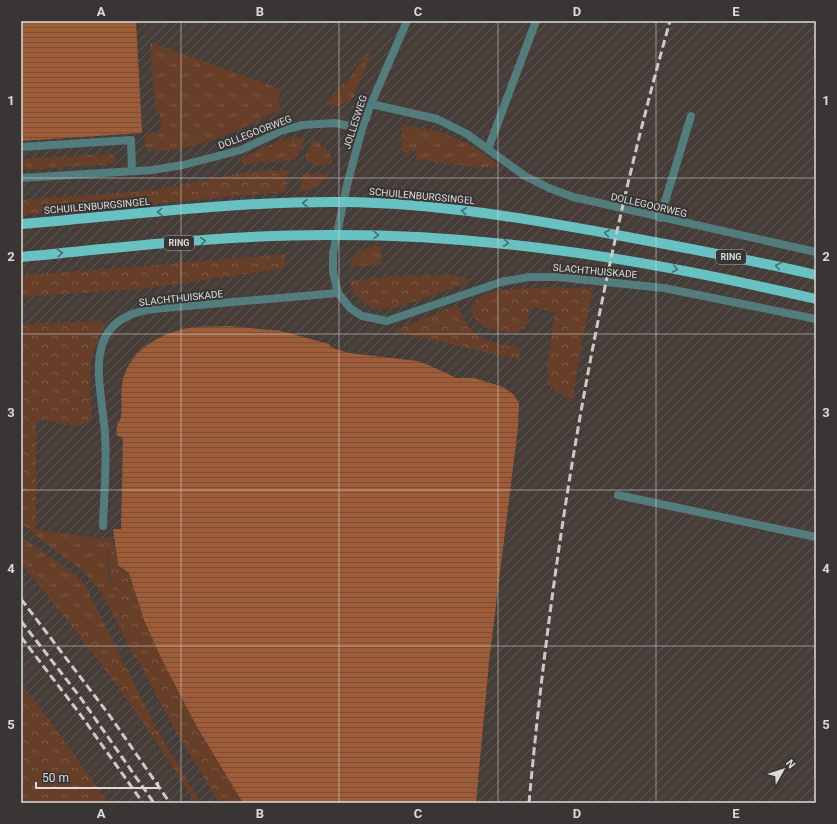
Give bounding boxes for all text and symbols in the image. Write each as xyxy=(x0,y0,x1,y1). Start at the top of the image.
text: A xyxy=(97,4,106,19)
text: B xyxy=(256,4,264,19)
text: C xyxy=(414,4,423,19)
text: D xyxy=(573,4,581,19)
text: E xyxy=(732,4,740,19)
text: 1 xyxy=(7,93,15,108)
street label: JOLLESWEG xyxy=(341,93,369,150)
text: 1 xyxy=(822,93,830,108)
street label: DOLLEGOORWEG xyxy=(217,113,294,151)
street label: SCHUILENBURGSINGEL xyxy=(369,186,476,206)
street label: DOLLEGOORWEG xyxy=(610,191,688,219)
street label: SCHUILENBURGSINGEL xyxy=(44,196,151,216)
one-way arrow xyxy=(302,199,308,207)
one-way arrow xyxy=(157,207,163,216)
one-way arrow xyxy=(461,207,467,216)
one-way arrow xyxy=(604,229,610,238)
one-way arrow xyxy=(373,231,379,239)
road number: RING xyxy=(164,236,194,250)
one-way arrow xyxy=(200,236,206,245)
one-way arrow xyxy=(503,239,509,248)
text: 2 xyxy=(7,249,15,264)
one-way arrow xyxy=(57,249,63,258)
text: 2 xyxy=(822,249,830,264)
road number: RING xyxy=(716,250,746,264)
street label: SLACHTHUISKADE xyxy=(552,262,638,280)
one-way arrow xyxy=(775,263,781,271)
one-way arrow xyxy=(671,264,678,273)
street label: SLACHTHUISKADE xyxy=(138,288,224,308)
text: 3 xyxy=(7,405,15,420)
text: 3 xyxy=(822,405,830,420)
text: 4 xyxy=(7,561,15,576)
text: 4 xyxy=(822,561,830,576)
text: 5 xyxy=(7,717,15,732)
text: 5 xyxy=(822,717,830,732)
north arrow xyxy=(763,750,803,790)
text: N xyxy=(783,757,798,771)
scale bar xyxy=(36,764,158,790)
text: 50 m xyxy=(42,771,69,785)
text: A xyxy=(97,806,106,821)
text: B xyxy=(256,806,264,821)
text: C xyxy=(414,806,423,821)
text: D xyxy=(573,806,581,821)
text: E xyxy=(732,806,740,821)

